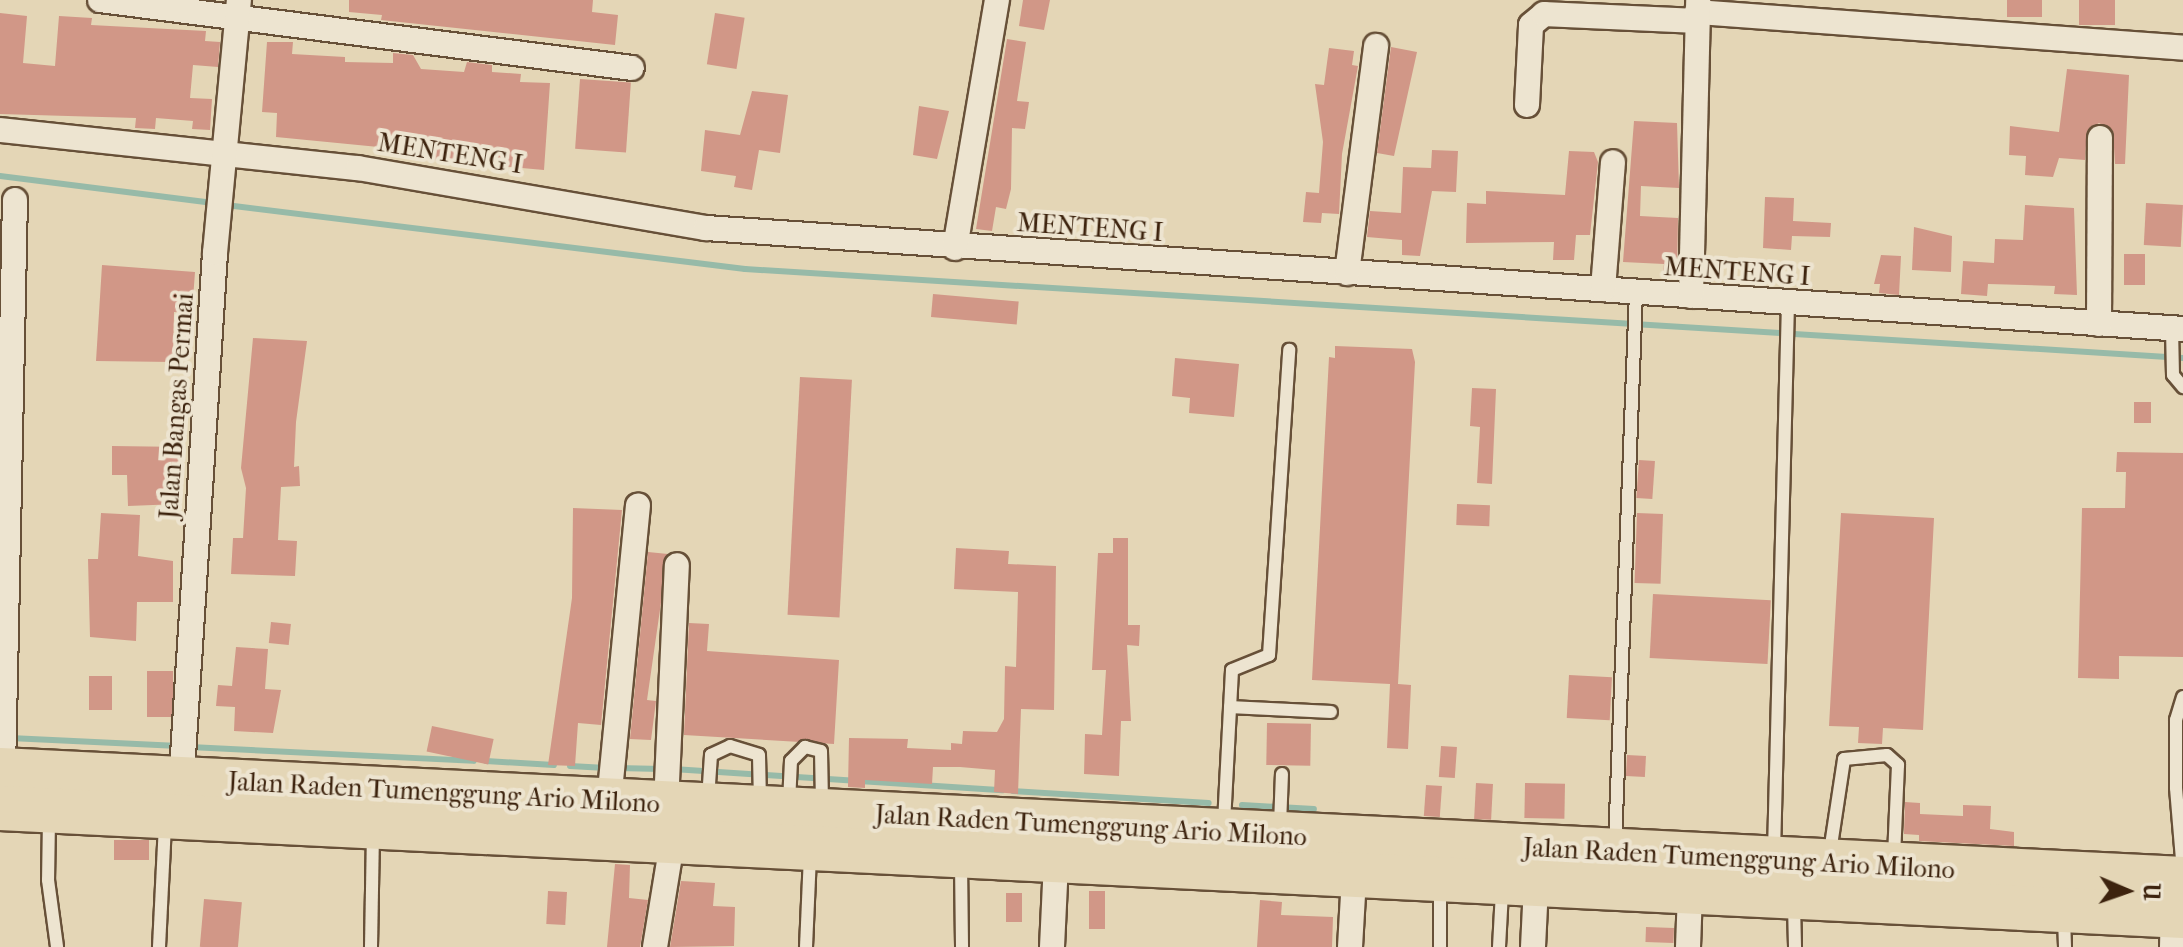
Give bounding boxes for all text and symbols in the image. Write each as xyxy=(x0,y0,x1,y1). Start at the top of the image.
street label: MENTENG I xyxy=(375,127,525,181)
street label: MENTENG I xyxy=(1016,207,1164,249)
street label: MENTENG I xyxy=(1663,251,1811,293)
street label: Jalan Bangas Permai xyxy=(154,292,200,520)
street label: Jalan Raden Tumenggung Ario Milono xyxy=(227,766,661,820)
street label: Jalan Raden Tumenggung Ario Milono xyxy=(874,799,1308,853)
street label: Jalan Raden Tumenggung Ario Milono xyxy=(1522,832,1956,886)
north arrow xyxy=(2087,851,2167,931)
text: U xyxy=(2138,883,2164,901)

